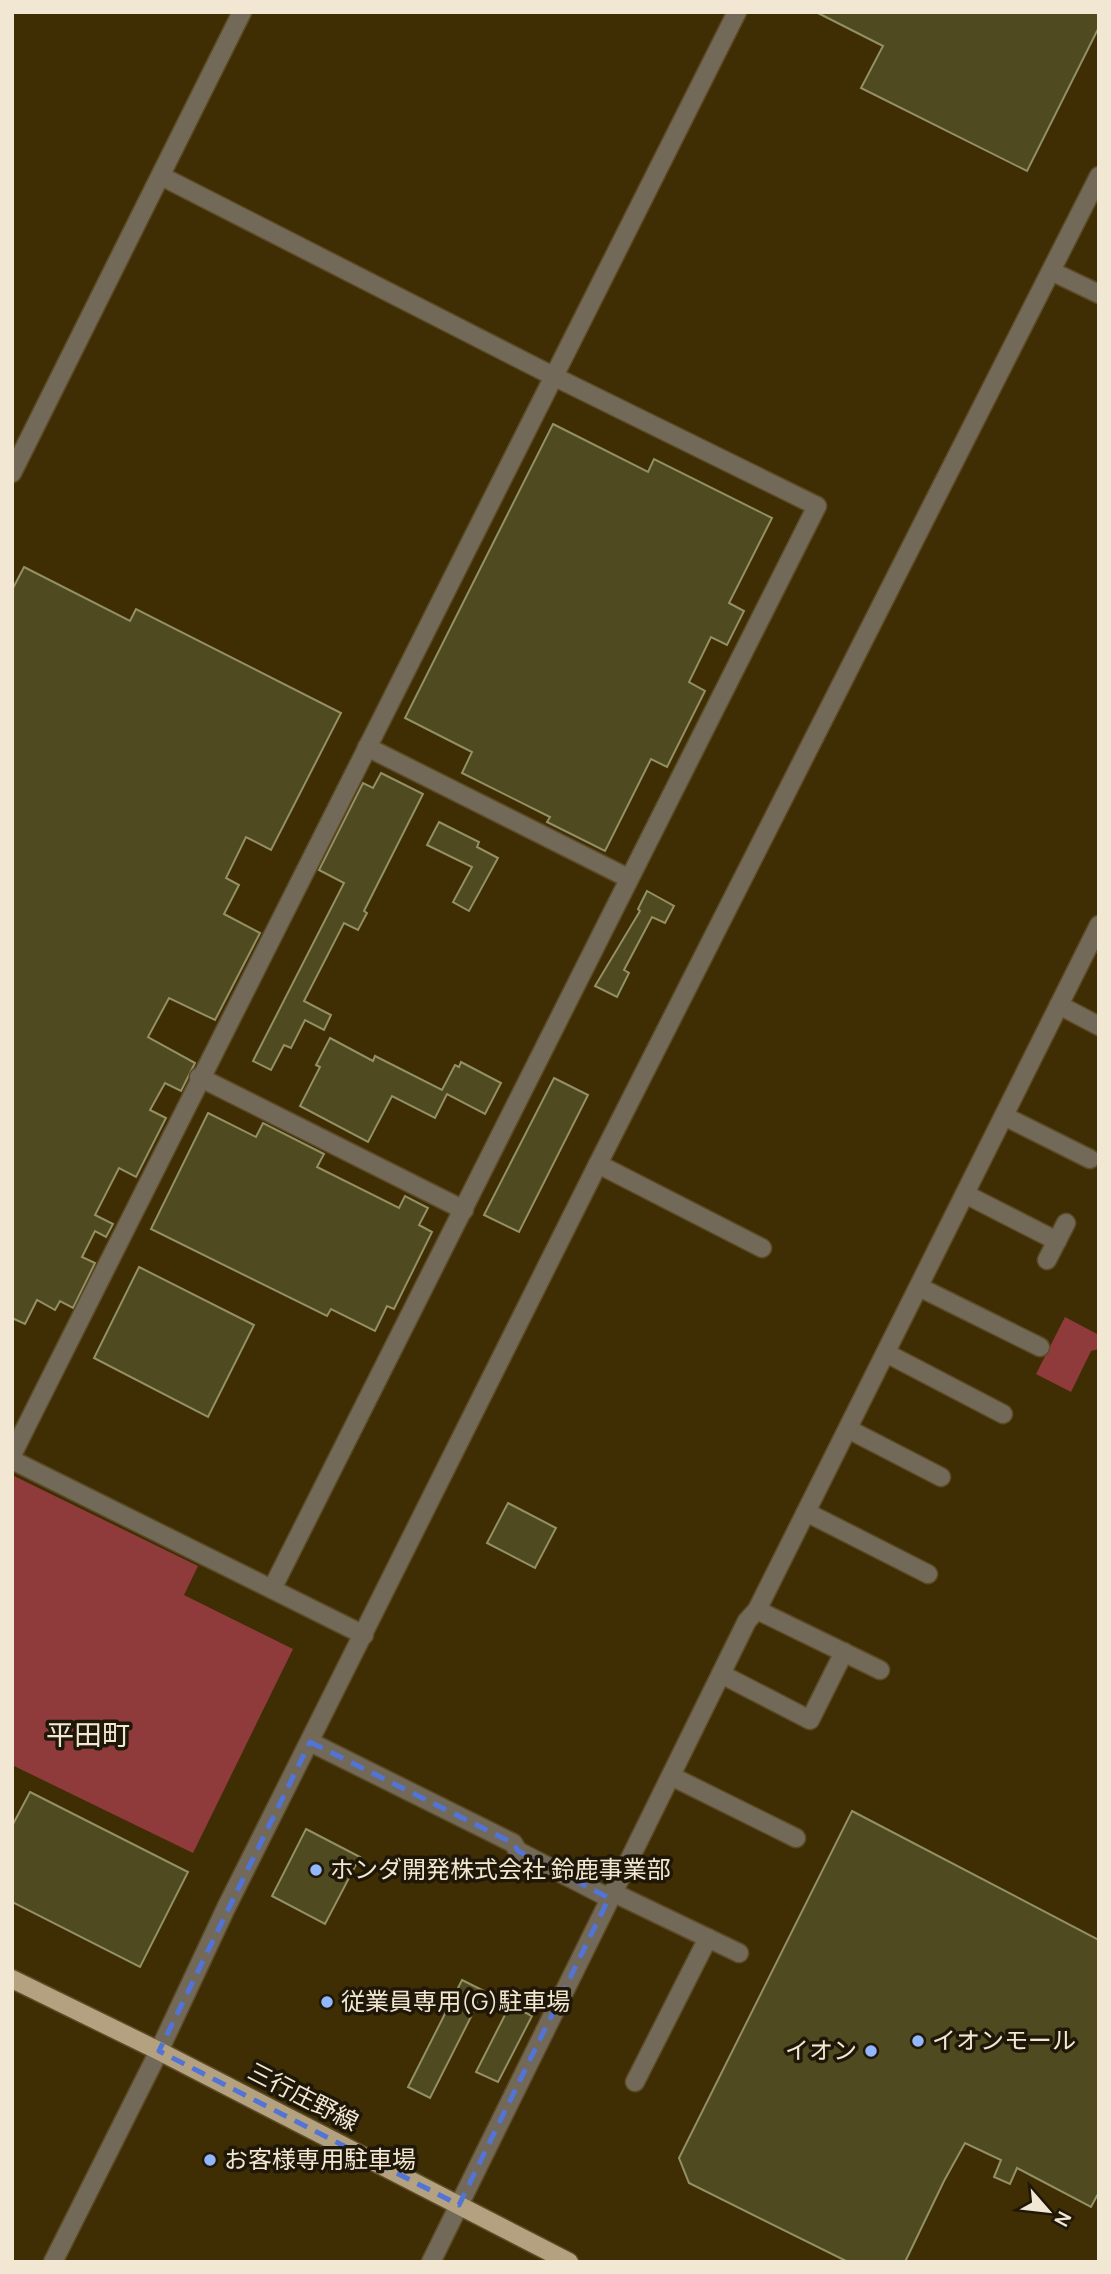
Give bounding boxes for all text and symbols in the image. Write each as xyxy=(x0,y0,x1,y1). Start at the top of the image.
district label: 平田町 xyxy=(46,1715,130,1753)
place label: ホンダ開発株式会社 鈴鹿事業部 xyxy=(330,1852,671,1885)
marker: ホンダ開発株式会社 鈴鹿事業部 xyxy=(308,1862,324,1878)
place label: 従業員専用(G)駐車場 xyxy=(341,1984,570,2017)
marker: 従業員専用(G)駐車場 xyxy=(319,1994,335,2010)
place label: イオンモール xyxy=(932,2023,1076,2056)
place label: イオン xyxy=(785,2033,857,2066)
marker: イオンモール xyxy=(910,2033,926,2049)
marker: イオン xyxy=(863,2043,879,2059)
street label: 三行庄野線 xyxy=(243,2054,365,2138)
place label: お客様専用駐車場 xyxy=(224,2142,416,2175)
marker: お客様専用駐車場 xyxy=(202,2152,218,2168)
north arrow xyxy=(1013,2176,1083,2246)
text: N xyxy=(1048,2207,1078,2231)

